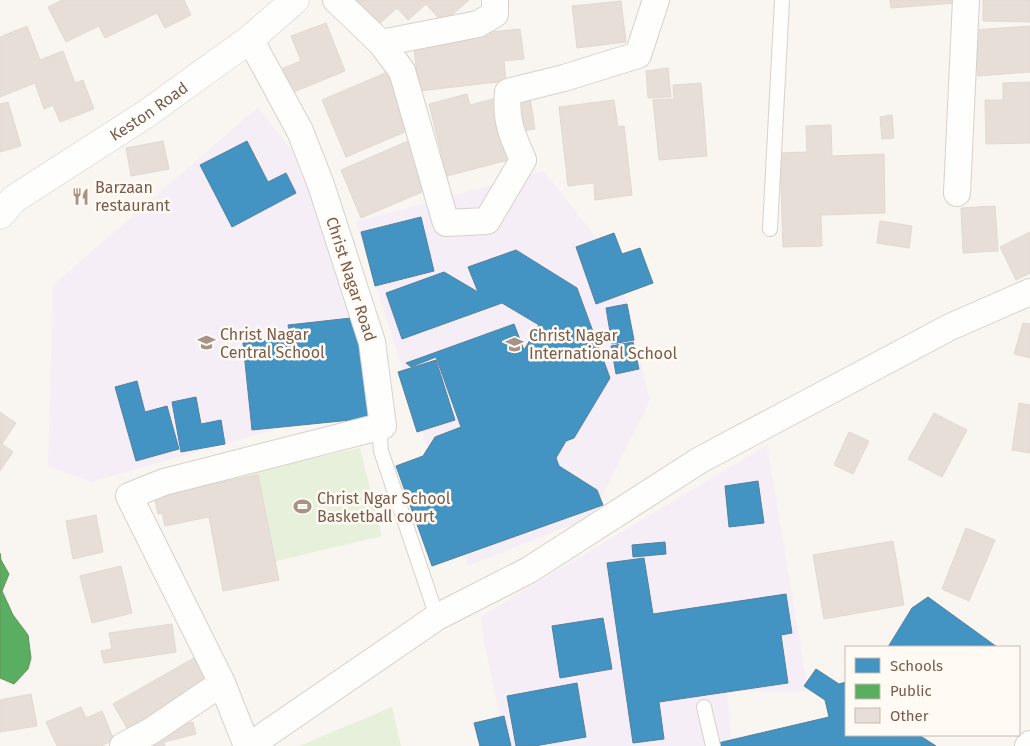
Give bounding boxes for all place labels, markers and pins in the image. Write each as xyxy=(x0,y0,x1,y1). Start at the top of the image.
place label: Barzaan restaurant xyxy=(95,178,170,215)
restaurant icon: Barzaan restaurant xyxy=(71,186,91,206)
place label: Christ Nagar Central School xyxy=(220,325,325,362)
place label: Christ Nagar International School xyxy=(529,326,678,363)
school or university icon: Christ Nagar Central School xyxy=(196,333,216,353)
school or university icon: Christ Nagar International School xyxy=(505,334,525,354)
place label: Christ Ngar School Basketball court xyxy=(317,489,451,526)
sports icon: Christ Ngar School Basketball court xyxy=(293,497,313,517)

